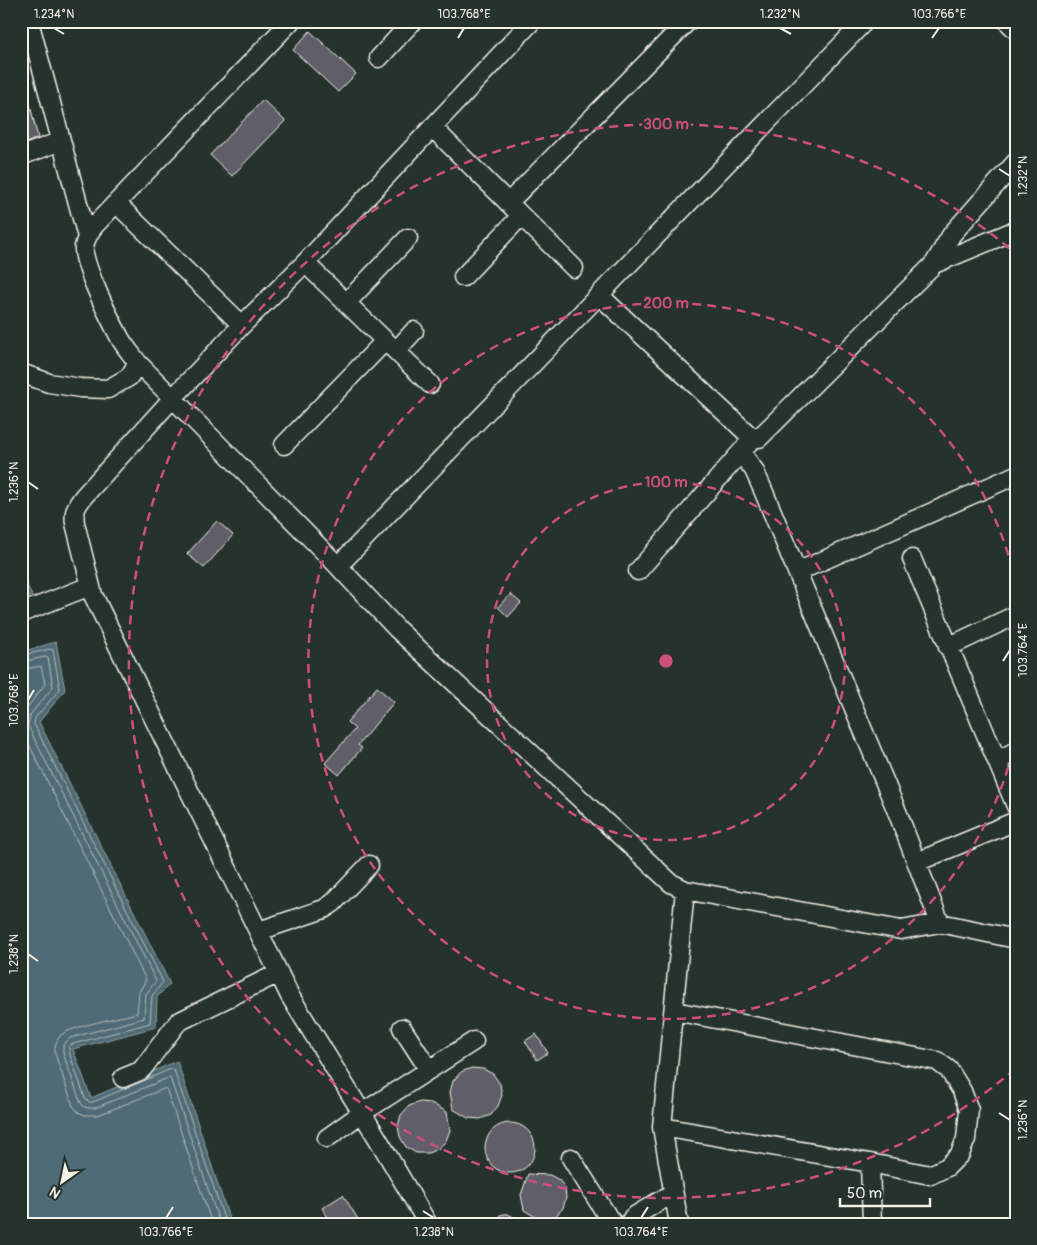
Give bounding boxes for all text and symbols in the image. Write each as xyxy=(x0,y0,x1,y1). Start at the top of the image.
text: 1.234°N xyxy=(34,7,74,22)
text: 103.768°E xyxy=(437,7,491,22)
text: 1.232°N xyxy=(760,7,800,22)
text: 103.766°E xyxy=(912,7,966,22)
text: 300 m xyxy=(643,115,689,134)
text: 1.232°N xyxy=(1016,156,1031,196)
text: 200 m xyxy=(643,294,689,313)
text: 1.236°N xyxy=(7,462,22,502)
text: 100 m xyxy=(645,473,687,492)
text: 103.764°E xyxy=(1016,623,1031,677)
centre of rings xyxy=(657,652,675,670)
text: 103.768°E xyxy=(7,673,22,727)
text: 1.238°N xyxy=(7,934,22,974)
text: 1.236°N xyxy=(1016,1100,1031,1140)
north arrow xyxy=(38,1158,88,1208)
scale bar xyxy=(840,1175,930,1207)
text: N xyxy=(47,1183,64,1202)
text: 50 m xyxy=(847,1184,882,1203)
text: 103.766°E xyxy=(139,1225,193,1240)
text: 1.238°N xyxy=(414,1225,454,1240)
text: 103.764°E xyxy=(614,1225,668,1240)

